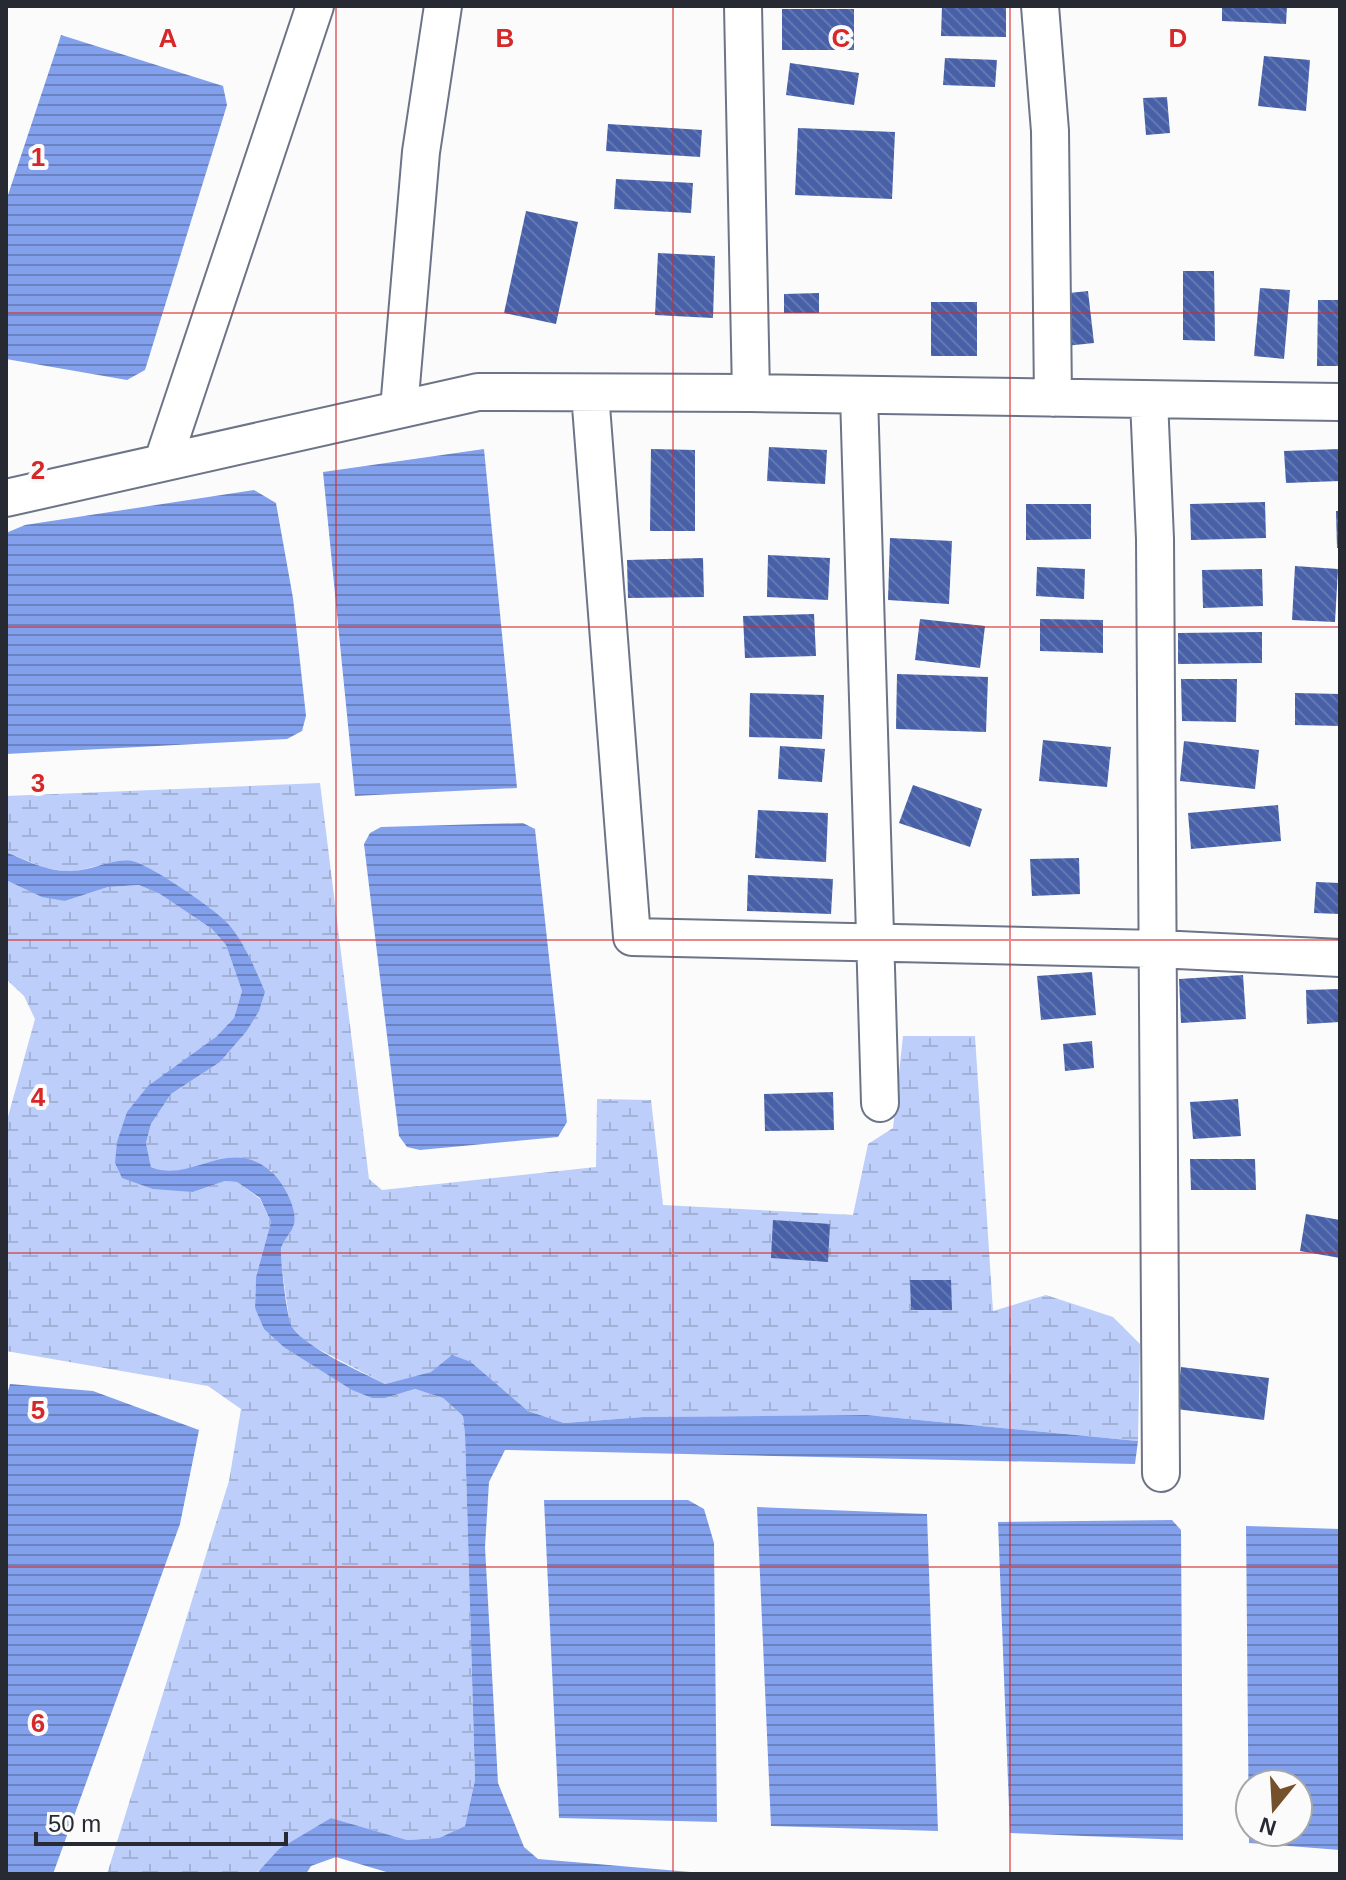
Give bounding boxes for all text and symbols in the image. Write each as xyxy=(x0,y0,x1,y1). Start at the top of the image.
text: A xyxy=(159,23,178,53)
text: B xyxy=(496,23,514,53)
text: C xyxy=(832,23,851,53)
text: D xyxy=(1169,23,1187,53)
text: 1 xyxy=(31,142,45,172)
text: 2 xyxy=(31,455,45,485)
text: 3 xyxy=(31,768,45,798)
text: 4 xyxy=(31,1082,46,1112)
text: 5 xyxy=(31,1395,45,1425)
text: 6 xyxy=(31,1708,45,1738)
north arrow xyxy=(1234,1768,1314,1848)
scale bar xyxy=(36,1796,286,1846)
text: 50 m xyxy=(48,1810,101,1837)
text: N xyxy=(1257,1812,1279,1841)

